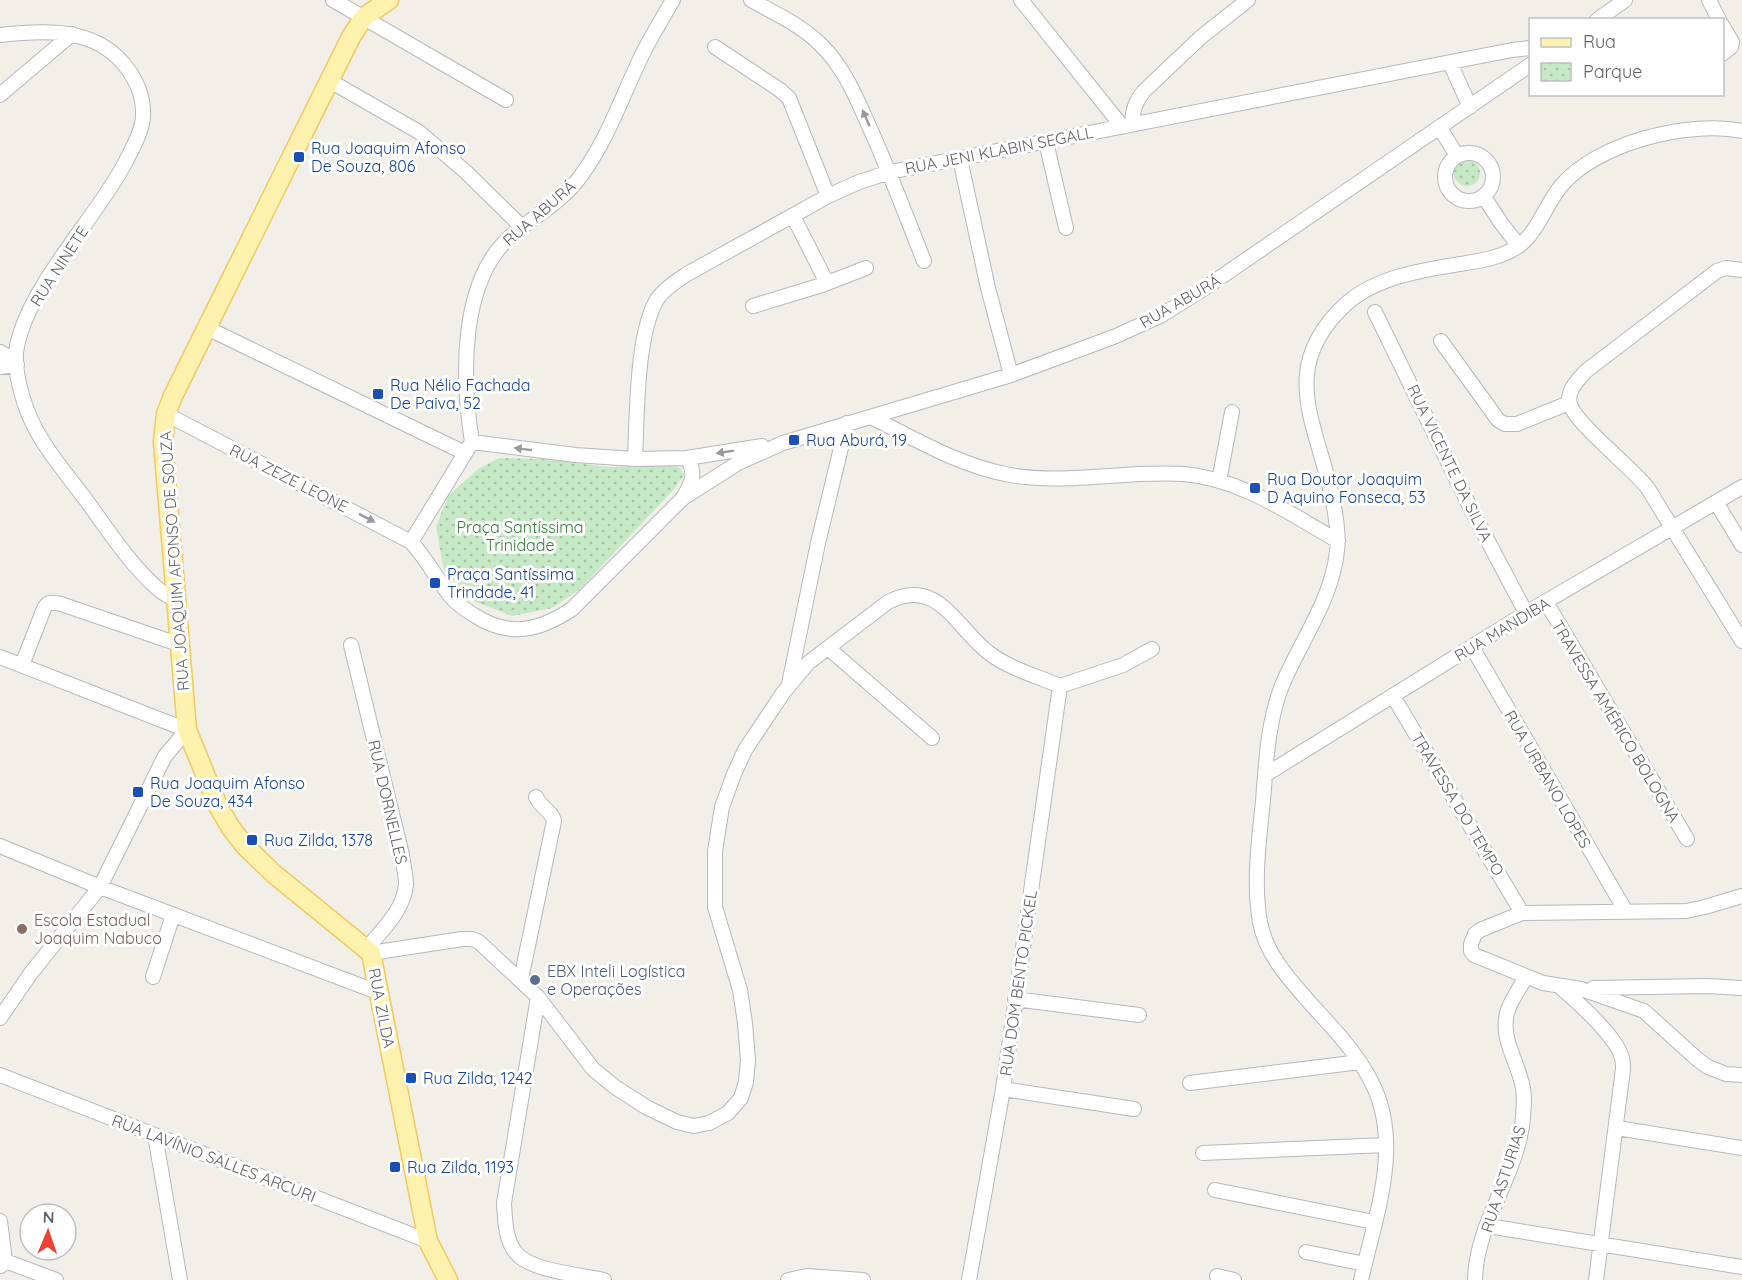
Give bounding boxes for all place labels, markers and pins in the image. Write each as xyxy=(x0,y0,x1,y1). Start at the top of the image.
place label: Rua Joaquim Afonso De Souza, 806 xyxy=(311,138,466,176)
marker: Rua Joaquim Afonso De Souza, 806 xyxy=(292,150,306,164)
place label: Rua Nélio Fachada De Paiva, 52 xyxy=(390,375,530,413)
marker: Rua Nélio Fachada De Paiva, 52 xyxy=(371,387,385,401)
place label: Rua Aburá, 19 xyxy=(806,430,907,450)
marker: Rua Aburá, 19 xyxy=(787,433,801,447)
place label: Rua Doutor Joaquim D Aquino Fonseca, 53 xyxy=(1267,469,1426,507)
marker: Rua Doutor Joaquim D Aquino Fonseca, 53 xyxy=(1248,481,1262,495)
place label: Praça Santíssima Trindade, 41 xyxy=(447,564,574,602)
marker: Praça Santíssima Trindade, 41 xyxy=(428,576,442,590)
place label: Rua Joaquim Afonso De Souza, 434 xyxy=(150,773,305,811)
marker: Rua Joaquim Afonso De Souza, 434 xyxy=(131,785,145,799)
place label: Rua Zilda, 1378 xyxy=(264,830,373,850)
marker: Rua Zilda, 1378 xyxy=(245,833,259,847)
place label: Escola Estadual Joaquim Nabuco xyxy=(34,910,162,948)
marker: Escola Estadual Joaquim Nabuco xyxy=(15,922,29,936)
place label: EBX Inteli Logística e Operações xyxy=(547,961,685,999)
marker: EBX Inteli Logística e Operações xyxy=(528,973,542,987)
place label: Rua Zilda, 1242 xyxy=(423,1068,533,1088)
marker: Rua Zilda, 1242 xyxy=(404,1071,418,1085)
place label: Rua Zilda, 1193 xyxy=(407,1157,514,1177)
marker: Rua Zilda, 1193 xyxy=(388,1160,402,1174)

